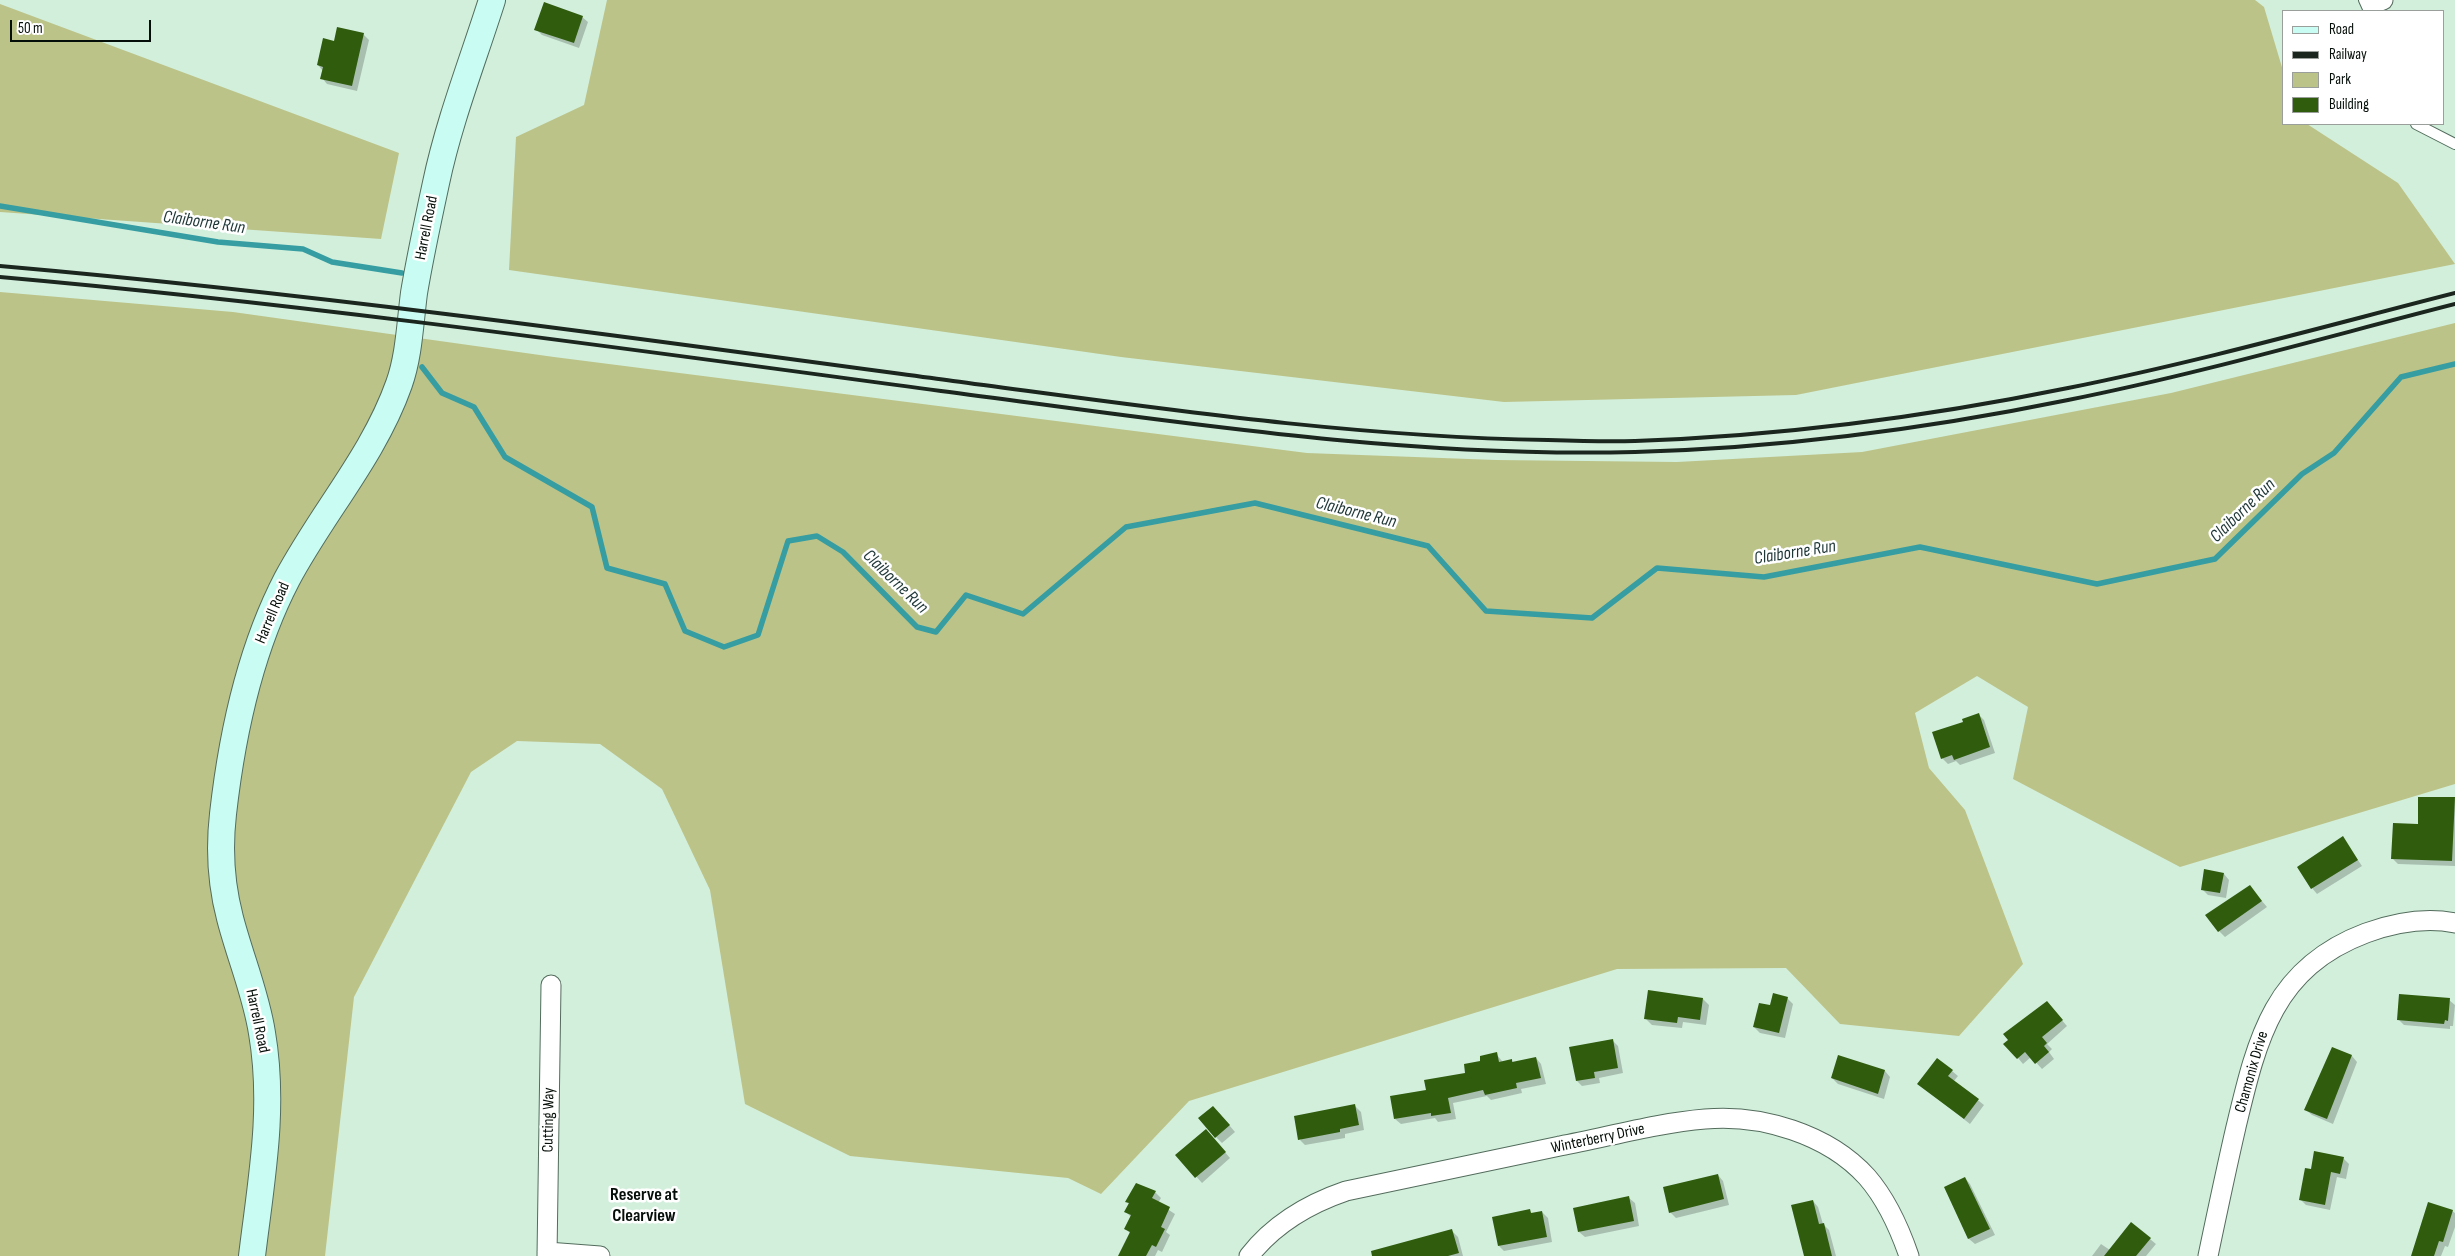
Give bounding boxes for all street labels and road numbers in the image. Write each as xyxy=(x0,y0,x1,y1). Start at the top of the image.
street label: Harrell Road xyxy=(411,194,443,262)
street label: Harrell Road xyxy=(252,579,294,647)
street label: Harrell Road xyxy=(241,987,273,1055)
street label: Chamonix Drive xyxy=(2231,1029,2273,1115)
street label: Cutting Way xyxy=(539,1087,559,1153)
street label: Winterberry Drive xyxy=(1549,1120,1647,1158)

